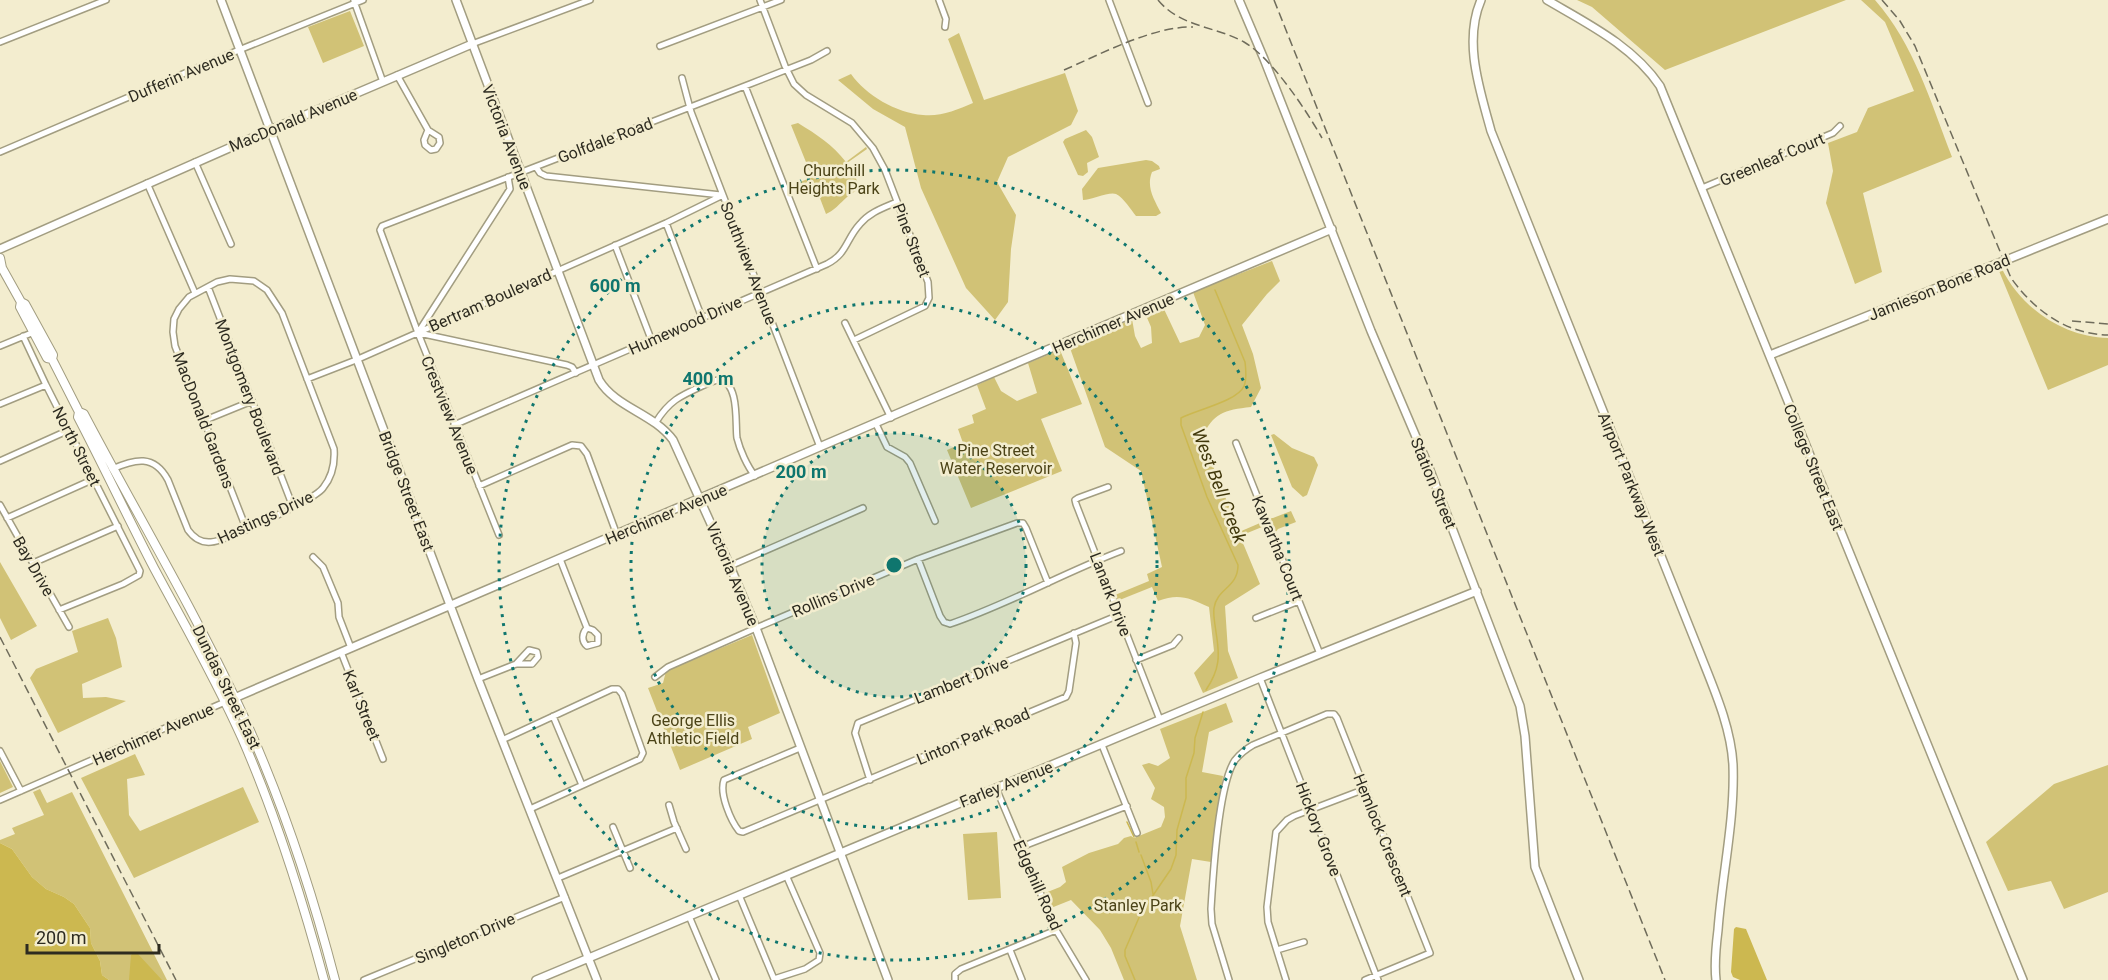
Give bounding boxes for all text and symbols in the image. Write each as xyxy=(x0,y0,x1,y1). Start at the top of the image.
street label: Dufferin Avenue xyxy=(125,45,237,106)
street label: Victoria Avenue xyxy=(478,82,535,192)
street label: MacDonald Avenue xyxy=(226,85,360,156)
street label: Golfdale Road xyxy=(555,114,655,167)
street label: Greenleaf Court xyxy=(1717,129,1827,190)
park label: Churchill Heights Park xyxy=(788,161,881,198)
street label: Southview Avenue xyxy=(716,199,781,327)
street label: Pine Street xyxy=(889,201,934,280)
street label: Jamieson Bone Road xyxy=(1866,250,2013,325)
street label: Bertram Boulevard xyxy=(426,265,554,336)
text: 600 m xyxy=(589,275,641,296)
street label: Herchimer Avenue xyxy=(1049,289,1177,358)
street label: Humewood Drive xyxy=(626,292,745,359)
street label: Montgomery Boulevard xyxy=(211,316,288,478)
street label: MacDonald Gardens xyxy=(169,349,238,491)
street label: Crestview Avenue xyxy=(417,353,482,477)
text: 400 m xyxy=(682,368,734,389)
street label: College Street East xyxy=(1779,401,1848,533)
street label: North Street xyxy=(48,403,105,489)
street label: Airport Parkway West xyxy=(1594,410,1669,559)
water label: West Bell Creek xyxy=(1188,426,1251,547)
street label: Bridge Street East xyxy=(375,428,438,554)
street label: Station Street xyxy=(1407,435,1460,532)
park label: Pine Street Water Reservoir xyxy=(940,441,1053,478)
text: 200 m xyxy=(775,461,827,482)
street label: Herchimer Avenue xyxy=(602,480,730,549)
street label: Hastings Drive xyxy=(214,487,316,548)
street label: Kawartha Court xyxy=(1248,493,1307,603)
street label: Victoria Avenue xyxy=(702,519,763,629)
street label: Bay Drive xyxy=(9,533,58,600)
street label: Lanark Drive xyxy=(1086,550,1135,639)
centre of rings xyxy=(884,555,904,575)
street label: Rollins Drive xyxy=(789,570,877,621)
street label: Dundas Street East xyxy=(188,622,265,752)
street label: Lambert Drive xyxy=(911,653,1011,708)
street label: Karl Street xyxy=(339,667,384,743)
street label: Herchimer Avenue xyxy=(90,699,217,770)
street label: Linton Park Road xyxy=(914,704,1033,769)
park label: George Ellis Athletic Field xyxy=(647,711,739,748)
street label: Farley Avenue xyxy=(957,757,1056,812)
street label: Hemlock Crescent xyxy=(1349,771,1416,899)
street label: Hickory Grove xyxy=(1292,779,1345,879)
street label: Edgehill Road xyxy=(1009,837,1066,933)
park label: Stanley Park xyxy=(1094,896,1183,915)
street label: Singleton Drive xyxy=(412,909,518,968)
scale bar xyxy=(27,917,159,955)
text: 200 m xyxy=(36,927,87,948)

